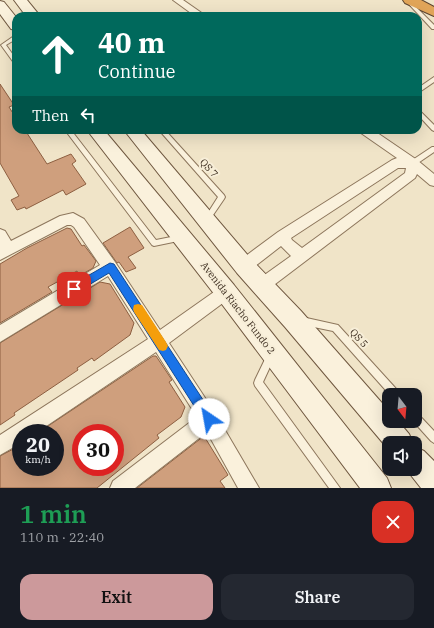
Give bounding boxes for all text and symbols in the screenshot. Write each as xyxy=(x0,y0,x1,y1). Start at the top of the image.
text: 40 m xyxy=(98,24,165,61)
icon: ahead xyxy=(32,28,84,80)
text: Continue xyxy=(98,60,175,83)
icon: left xyxy=(77,104,99,126)
text: Then xyxy=(32,106,69,125)
street label: QS 7 xyxy=(197,156,221,180)
street label: Avenida Riacho Fundo 2 xyxy=(198,259,278,357)
pin xyxy=(57,272,91,306)
icon: arrive xyxy=(63,278,85,300)
street label: QS 5 xyxy=(347,326,371,350)
north arrow xyxy=(382,388,422,428)
map controls xyxy=(382,388,422,476)
position arrow xyxy=(188,398,230,440)
speed limit sign: 30 xyxy=(72,424,124,476)
text: 20 xyxy=(26,431,50,458)
button: sound xyxy=(382,436,422,476)
text: km/h xyxy=(25,453,51,466)
text: 1 min xyxy=(20,498,87,530)
button: close xyxy=(372,501,414,543)
text: 110 m · 22:40 xyxy=(20,529,104,546)
button: Exit xyxy=(20,574,213,620)
button: Share xyxy=(221,574,414,620)

